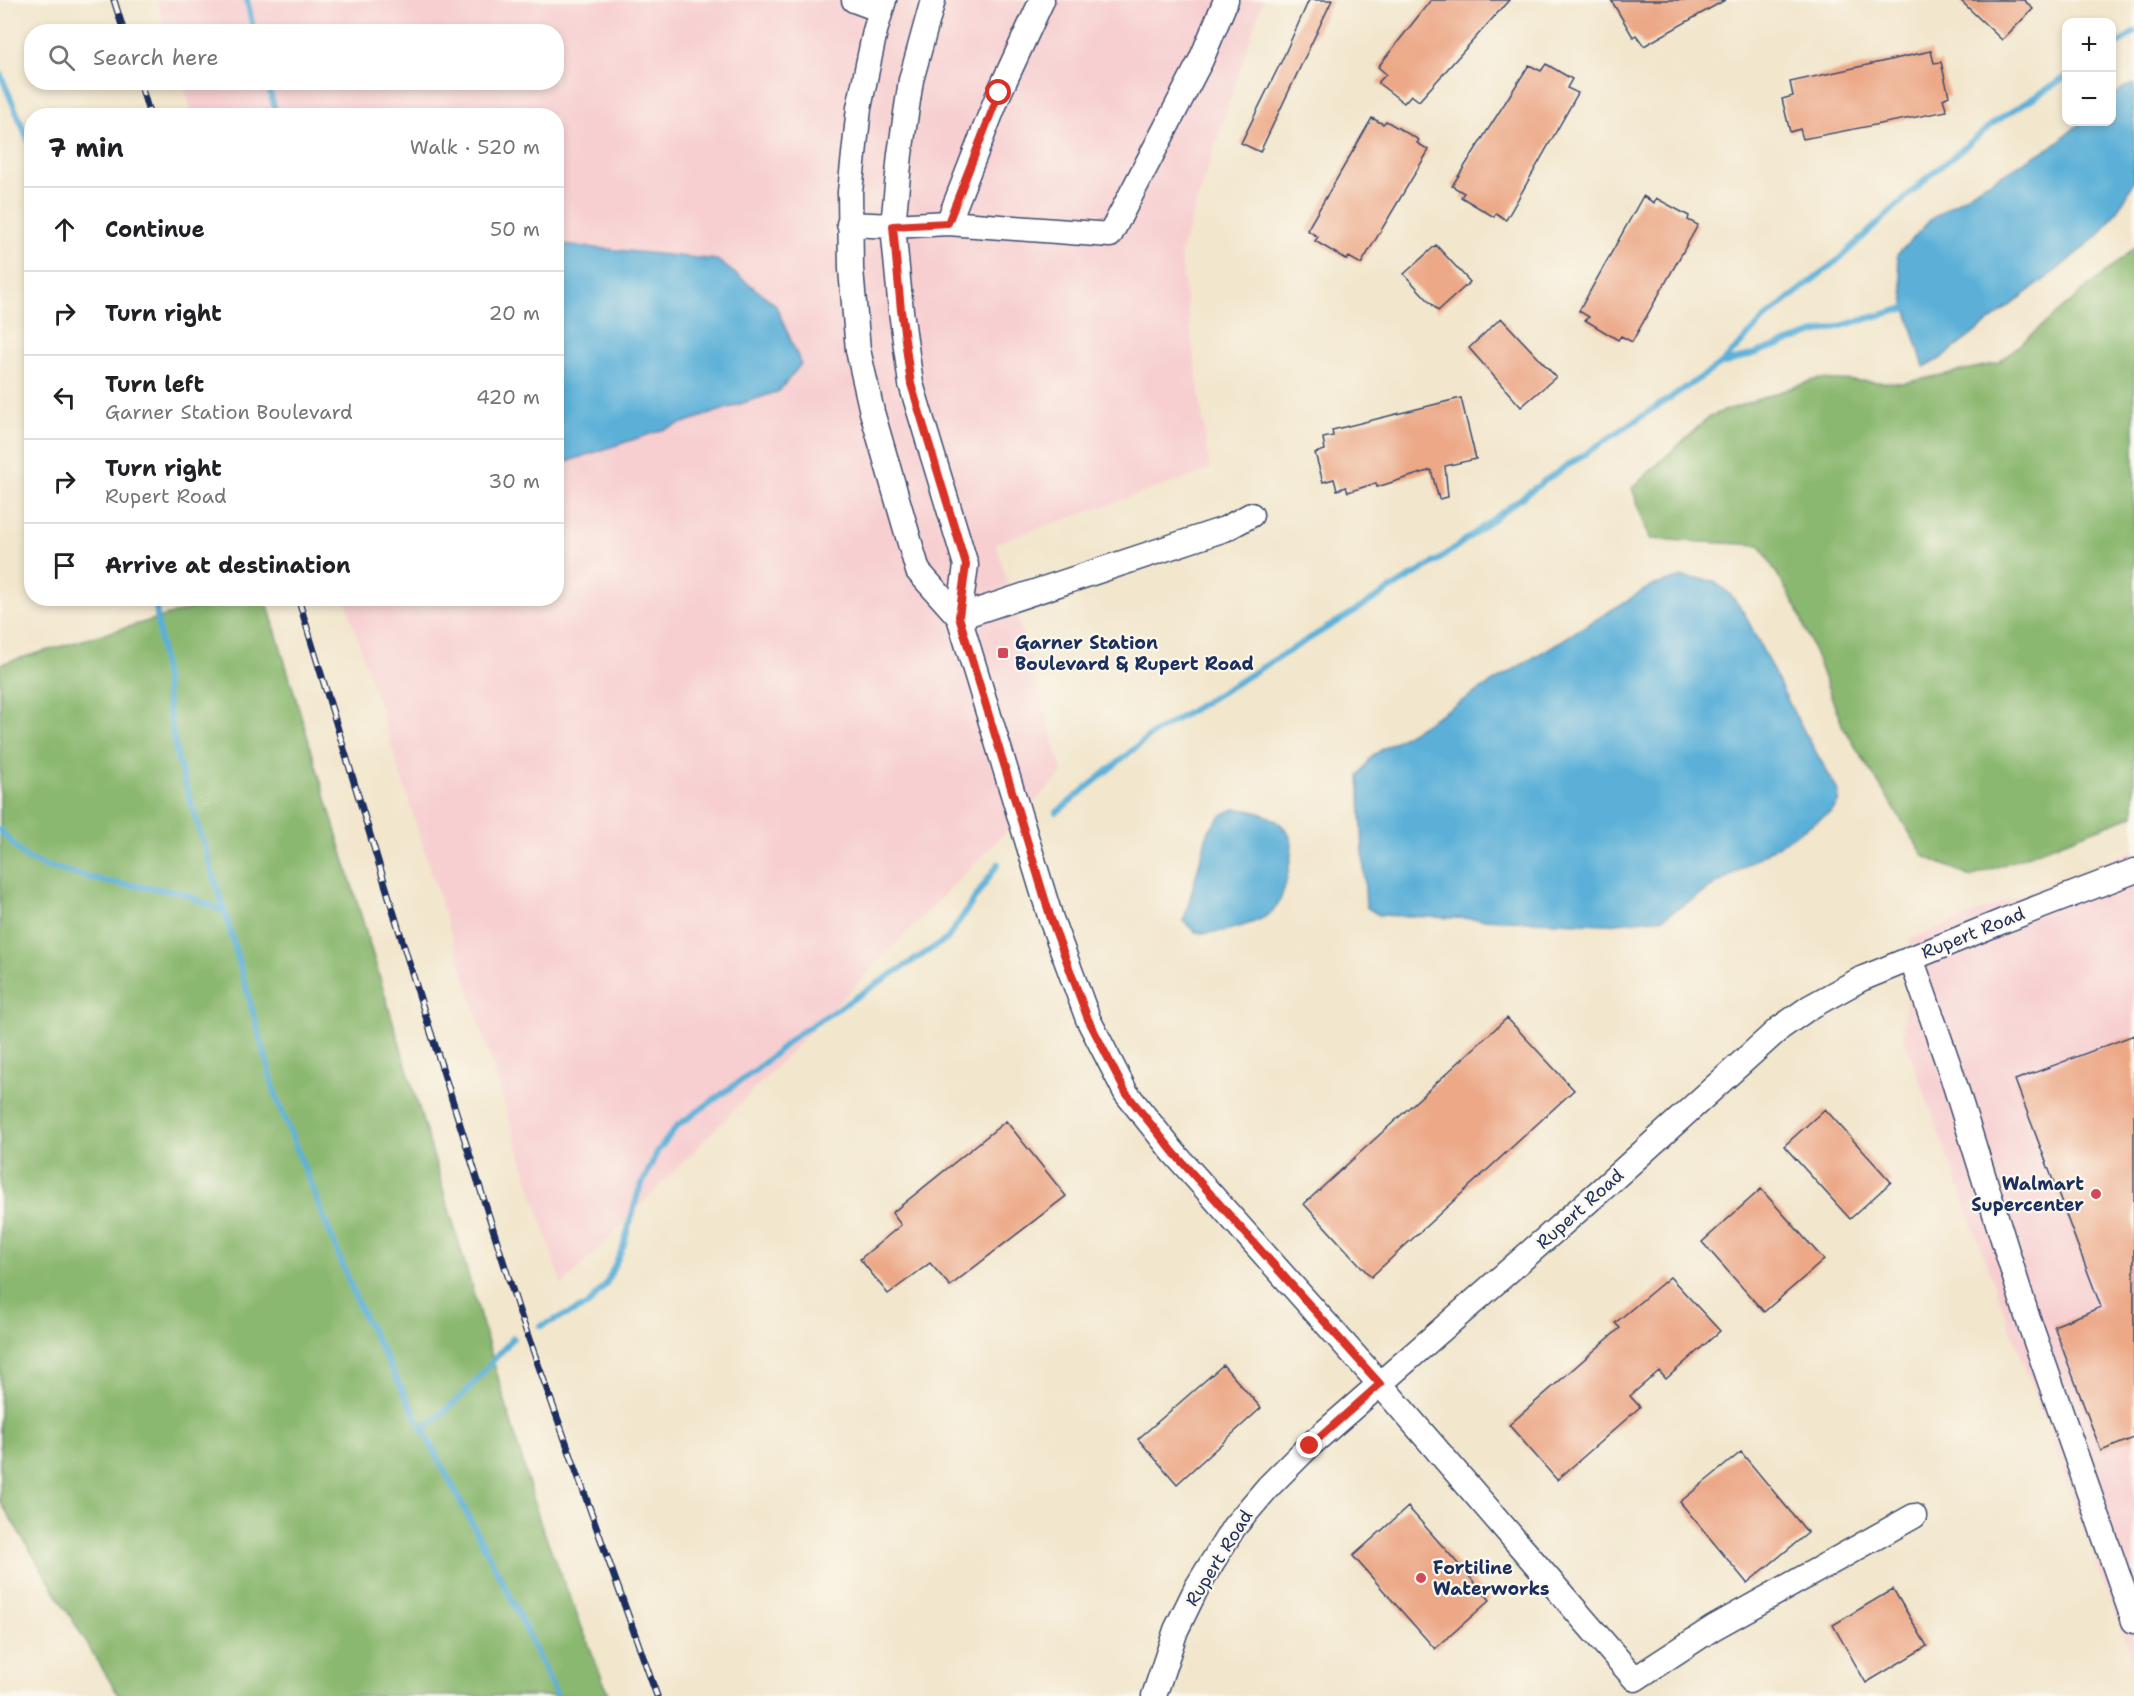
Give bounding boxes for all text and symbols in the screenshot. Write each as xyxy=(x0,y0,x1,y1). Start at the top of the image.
map controls xyxy=(2062,18,2116,126)
button: + xyxy=(2062,18,2116,72)
search box xyxy=(24,24,564,90)
icon: search xyxy=(45,41,78,74)
text: Search here xyxy=(93,43,219,72)
button: − xyxy=(2062,72,2116,126)
route start xyxy=(985,79,1011,105)
text: 7 min xyxy=(48,130,124,165)
text: Walk · 520 m xyxy=(410,134,540,160)
icon: ahead xyxy=(48,213,81,246)
text: Continue xyxy=(105,215,205,244)
text: 50 m xyxy=(490,216,540,242)
icon: right xyxy=(48,297,81,330)
text: Turn right xyxy=(105,299,222,328)
text: 20 m xyxy=(489,300,540,326)
text: Turn left xyxy=(105,370,204,399)
icon: left xyxy=(48,381,81,414)
text: 420 m xyxy=(476,384,540,410)
text: Garner Station Boulevard xyxy=(105,399,353,425)
text: Turn right xyxy=(105,454,222,483)
icon: right xyxy=(48,465,81,498)
text: 30 m xyxy=(488,468,540,494)
text: Rupert Road xyxy=(105,483,227,509)
icon: arrive xyxy=(48,549,81,582)
text: Arrive at destination xyxy=(105,551,351,580)
place label: Garner Station Boulevard & Rupert Road xyxy=(1015,631,1254,676)
marker: Garner Station Boulevard & Rupert Road xyxy=(996,646,1010,660)
street label: Rupert Road xyxy=(1918,901,2028,965)
street label: Rupert Road xyxy=(1531,1163,1629,1255)
place label: Walmart Supercenter xyxy=(1971,1172,2084,1217)
marker: Walmart Supercenter xyxy=(2089,1187,2103,1201)
route end xyxy=(1296,1432,1322,1458)
street label: Rupert Road xyxy=(1180,1505,1258,1611)
place label: Fortiline Waterworks xyxy=(1433,1556,1550,1601)
marker: Fortiline Waterworks xyxy=(1414,1571,1428,1585)

